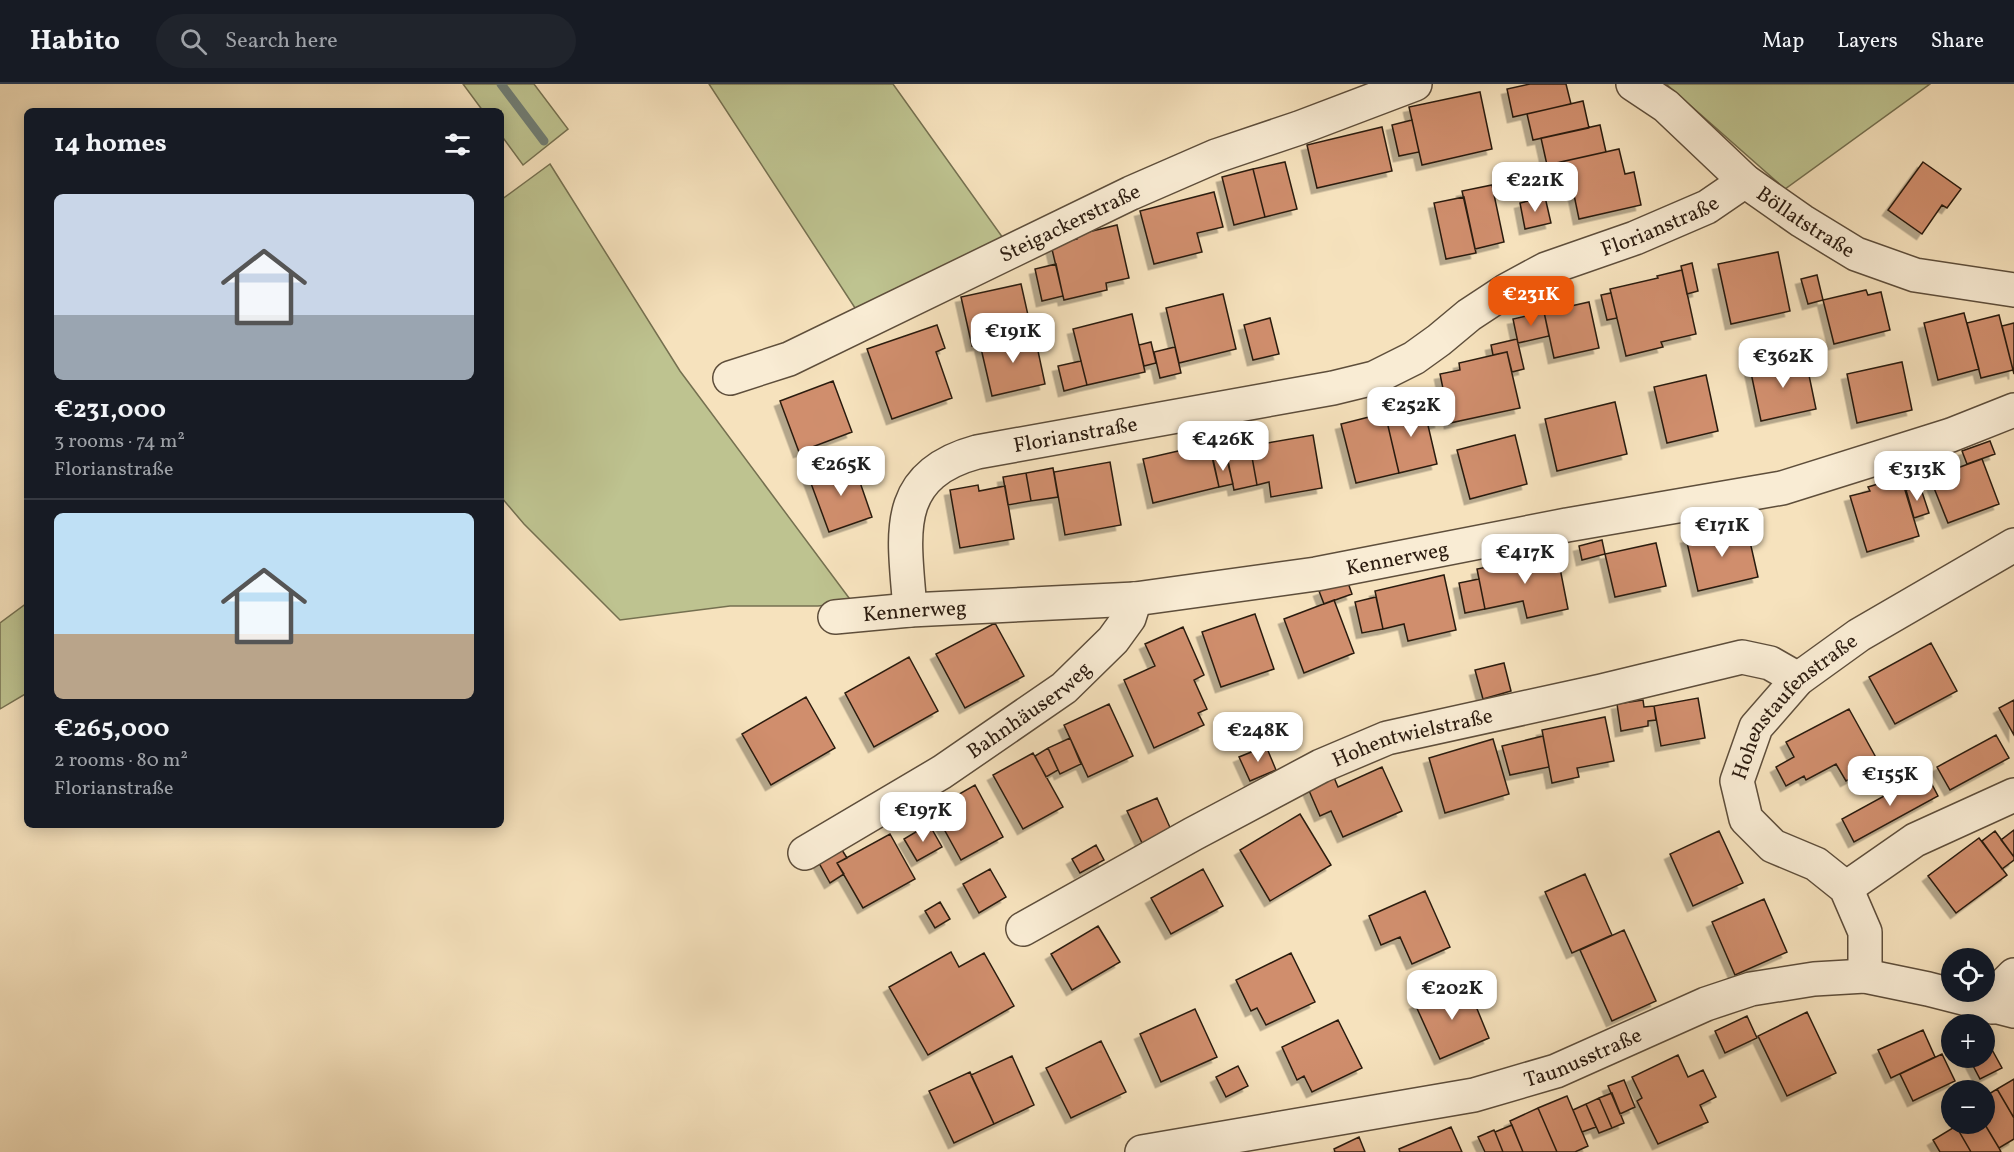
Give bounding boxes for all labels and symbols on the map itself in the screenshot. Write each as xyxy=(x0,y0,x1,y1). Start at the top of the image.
pin: €221K xyxy=(1493,162,1577,213)
street label: Steigackerstraße xyxy=(995,178,1145,271)
street label: Böllatstraße xyxy=(1750,180,1860,266)
street label: Florianstraße xyxy=(1597,190,1726,265)
pin: €231K xyxy=(1489,276,1573,327)
pin: €191K xyxy=(971,313,1055,364)
pin: €362K xyxy=(1741,338,1825,389)
pin: €252K xyxy=(1369,387,1453,438)
street label: Florianstraße xyxy=(1011,410,1140,461)
pin: €426K xyxy=(1181,421,1265,472)
pin: €265K xyxy=(799,446,883,497)
pin: €313K xyxy=(1875,451,1959,502)
pin: €171K xyxy=(1680,507,1764,558)
pin: €417K xyxy=(1483,534,1567,585)
street label: Kennerweg xyxy=(1344,535,1451,584)
street label: Kennerweg xyxy=(862,594,967,630)
street label: Hohenstaufenstraße xyxy=(1726,627,1864,784)
street label: Bahnhäuserweg xyxy=(962,656,1099,767)
street label: Hohentwielstraße xyxy=(1328,702,1496,776)
pin: €248K xyxy=(1216,712,1300,763)
pin: €155K xyxy=(1848,756,1932,807)
pin: €197K xyxy=(881,792,965,843)
pin: €202K xyxy=(1410,970,1494,1021)
street label: Taunusstraße xyxy=(1521,1022,1647,1096)

